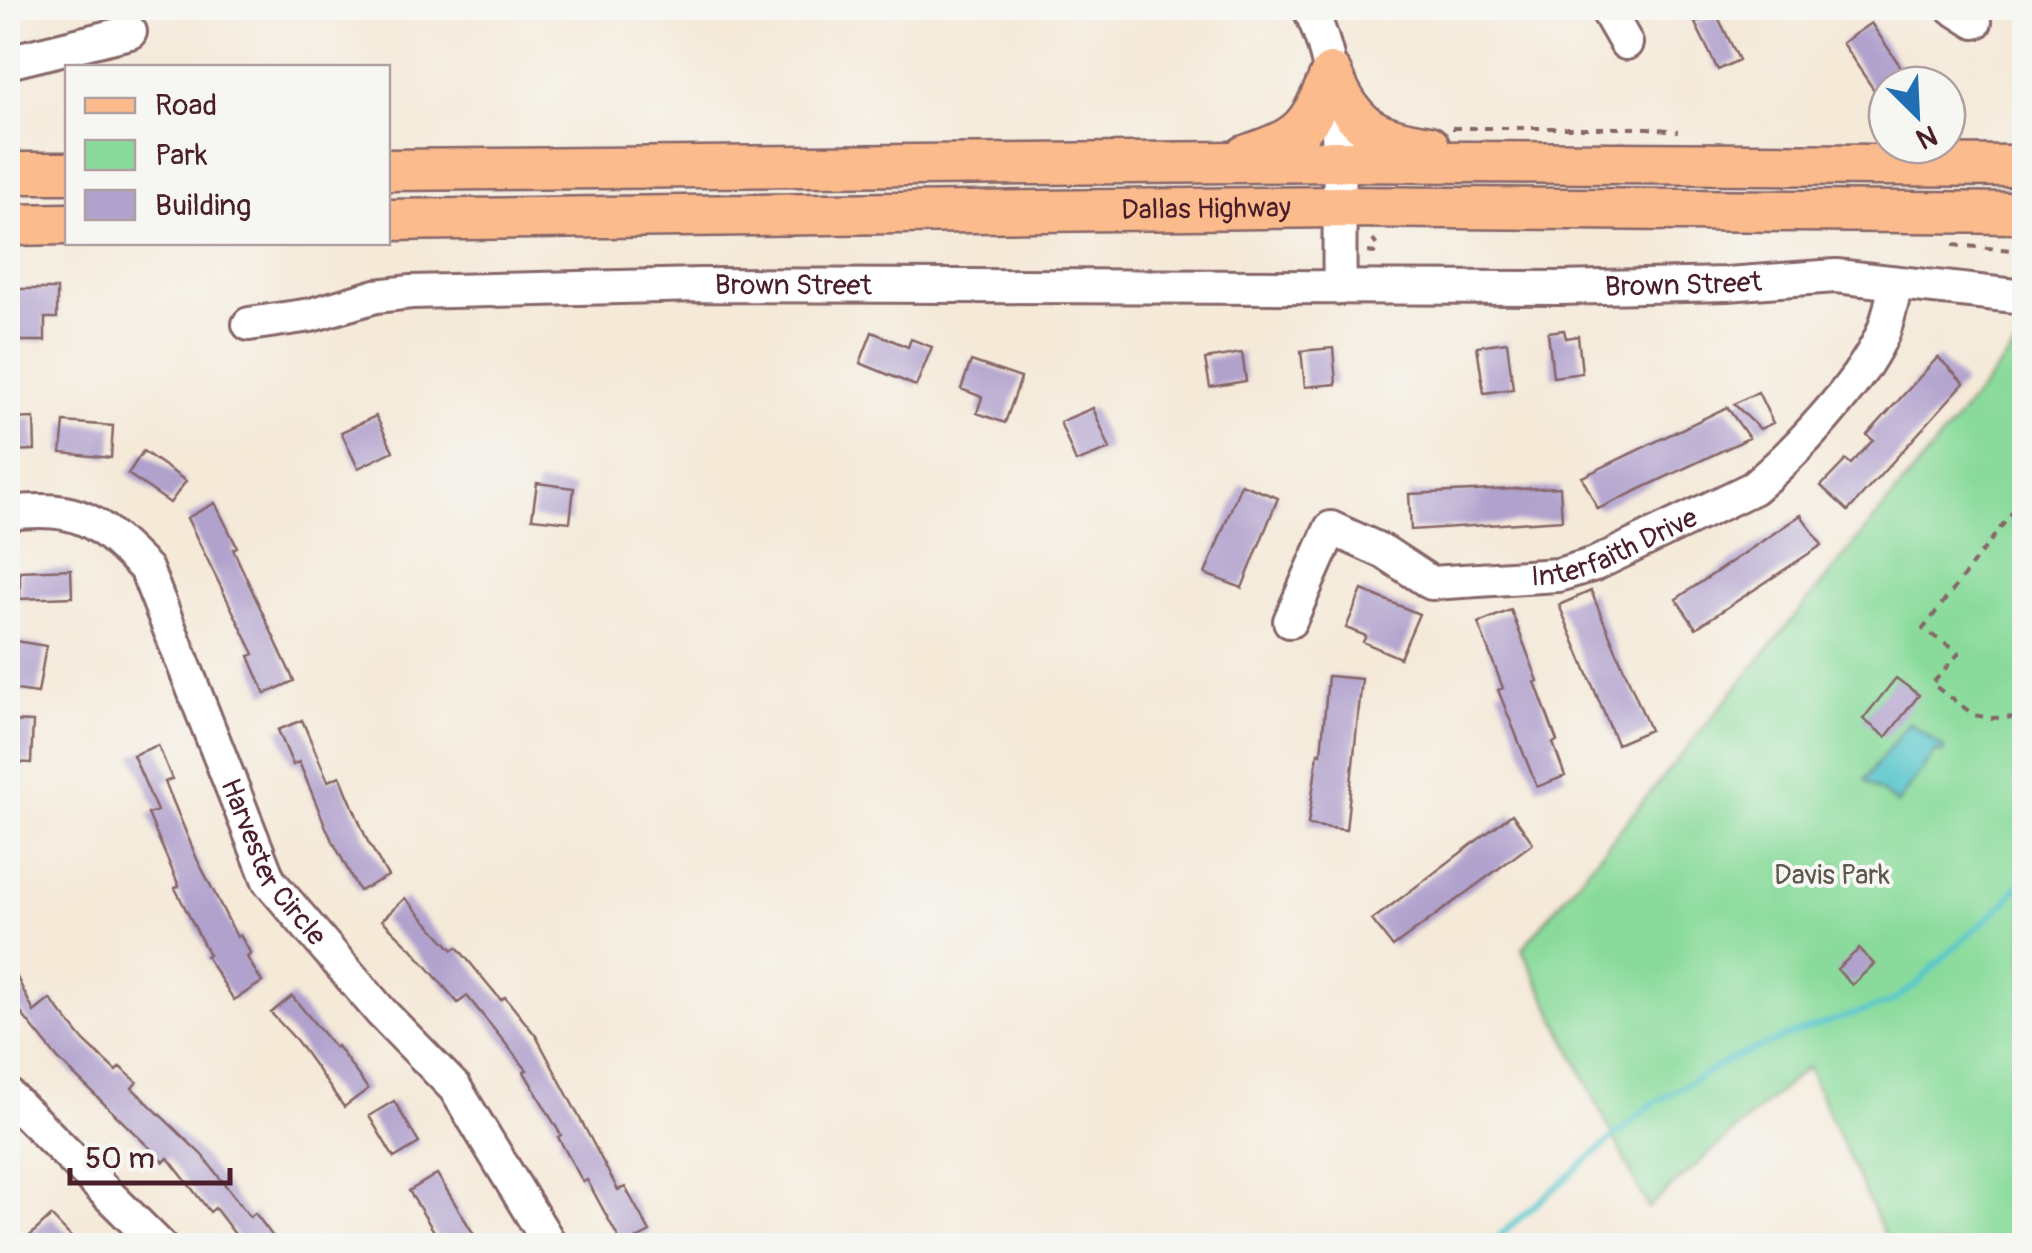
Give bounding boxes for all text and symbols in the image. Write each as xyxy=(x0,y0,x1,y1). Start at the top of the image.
legend xyxy=(65,65,390,245)
north arrow xyxy=(1867,65,1967,165)
text: Road xyxy=(155,87,217,124)
text: N xyxy=(1911,117,1942,156)
text: Park xyxy=(155,137,208,174)
text: Building xyxy=(155,187,251,224)
street label: Dallas Highway xyxy=(1121,190,1291,227)
street label: Brown Street xyxy=(1604,264,1764,304)
street label: Brown Street xyxy=(715,268,873,303)
street label: Interfaith Drive xyxy=(1530,500,1703,594)
street label: Harvester Circle xyxy=(213,774,334,953)
park label: Davis Park xyxy=(1774,858,1890,893)
scale bar xyxy=(70,1123,230,1185)
text: 50 m xyxy=(85,1140,155,1177)

